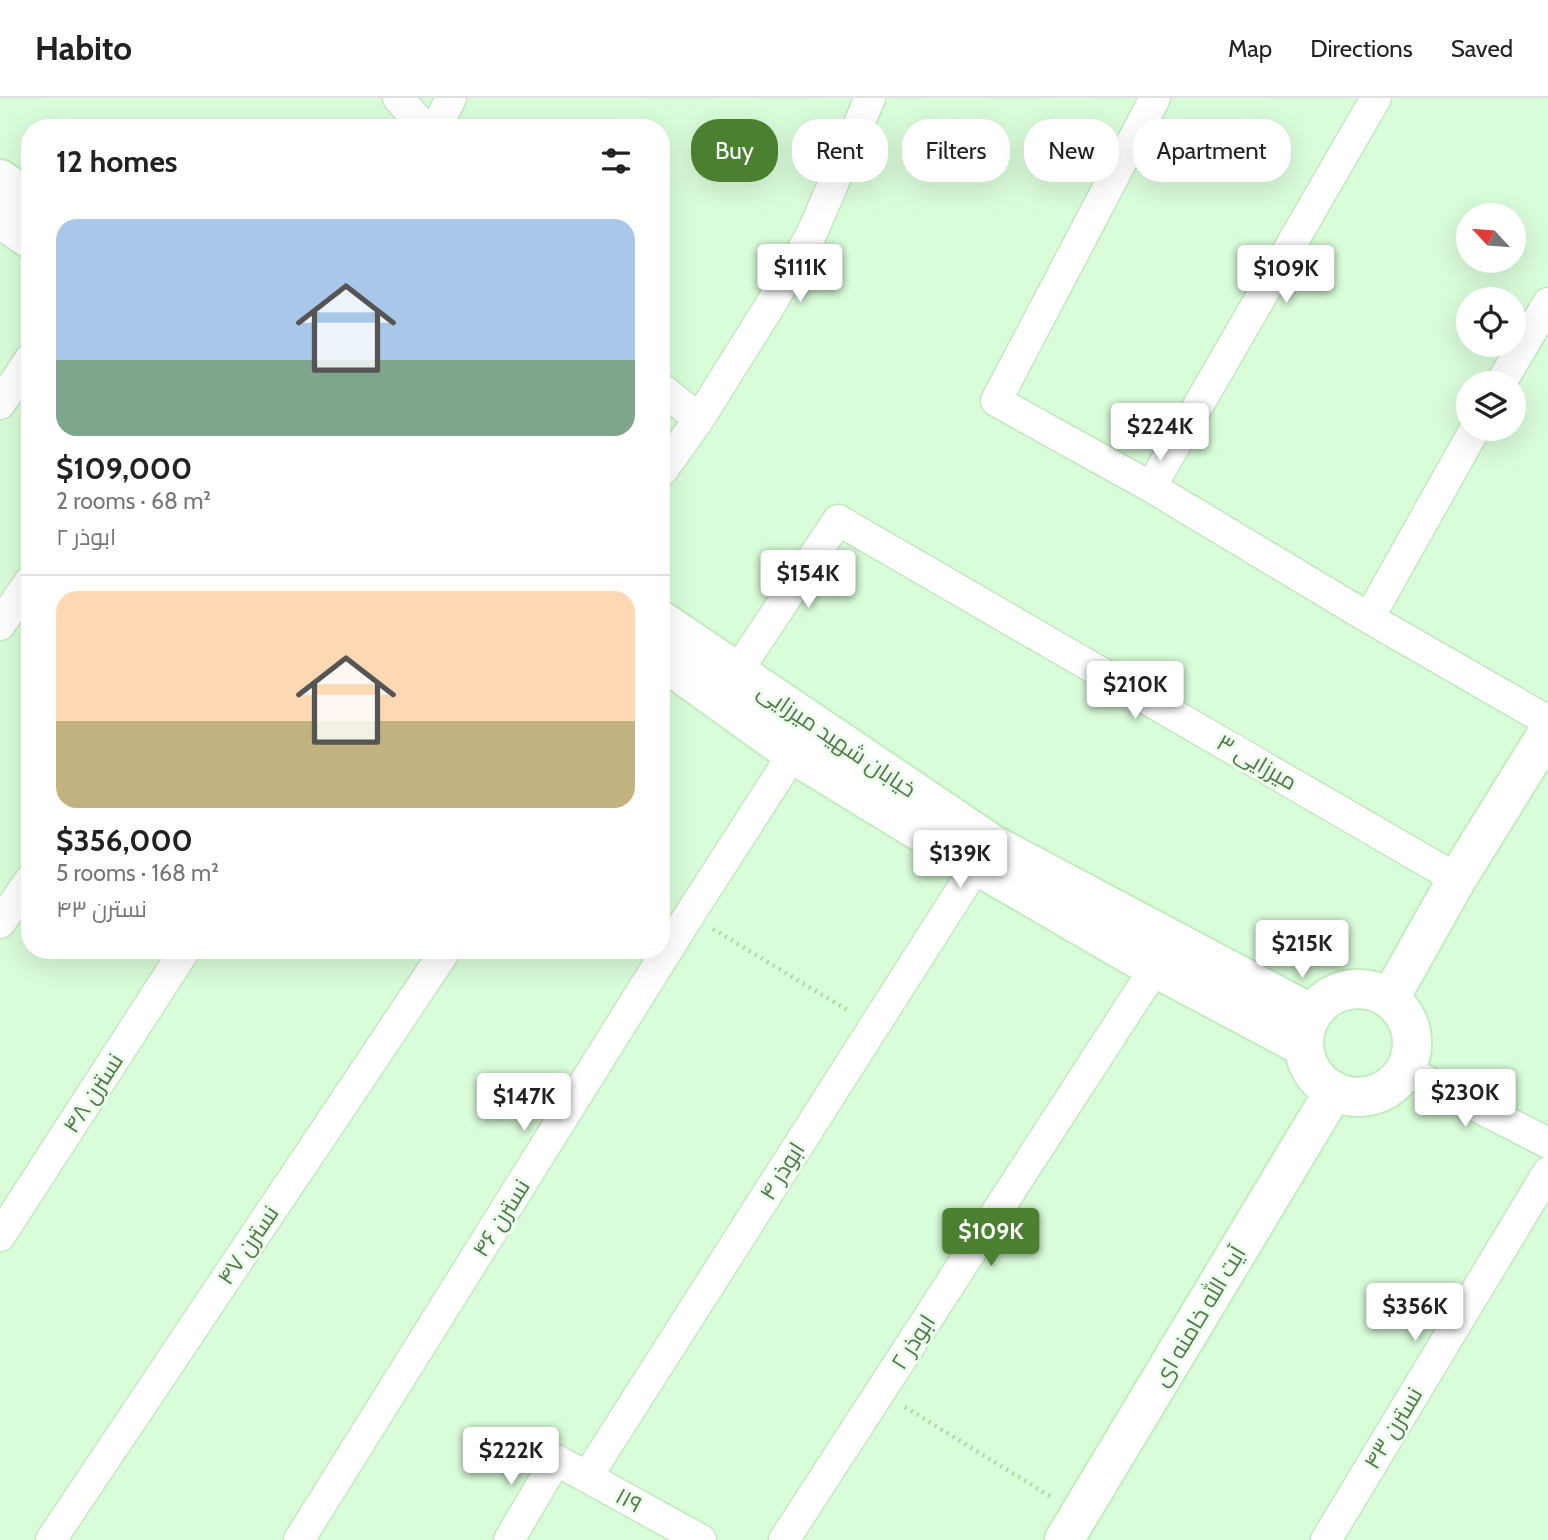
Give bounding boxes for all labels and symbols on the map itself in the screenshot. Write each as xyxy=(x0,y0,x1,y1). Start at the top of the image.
north arrow xyxy=(1456,203,1526,273)
pin: $111K xyxy=(751,244,849,304)
pin: $109K xyxy=(1237,246,1335,305)
pin: $224K xyxy=(1111,404,1209,463)
pin: $154K xyxy=(759,550,857,610)
pin: $210K xyxy=(1086,662,1184,721)
street label: خیابان شهید میرزایی xyxy=(752,677,922,803)
street label: میرزایی ۳ xyxy=(1212,728,1302,796)
pin: $139K xyxy=(911,830,1009,890)
pin: $215K xyxy=(1253,920,1351,980)
street label: نسترن ۴۸ xyxy=(57,1048,129,1138)
pin: $230K xyxy=(1416,1070,1514,1129)
pin: $147K xyxy=(475,1074,573,1133)
street label: ابوذر ۴ xyxy=(753,1137,811,1205)
street label: نسترن ۴۶ xyxy=(466,1174,536,1262)
street label: نسترن ۴۷ xyxy=(211,1200,285,1290)
pin: $109K xyxy=(942,1208,1040,1268)
street label: آیت الله خامنه ای xyxy=(1145,1240,1252,1391)
pin: $356K xyxy=(1366,1284,1464,1343)
street label: ابوذر ۲ xyxy=(885,1309,941,1375)
street label: نسترن ۴۳ xyxy=(1358,1382,1428,1474)
pin: $222K xyxy=(462,1428,560,1487)
street label: ۱۱۹ xyxy=(611,1481,647,1519)

